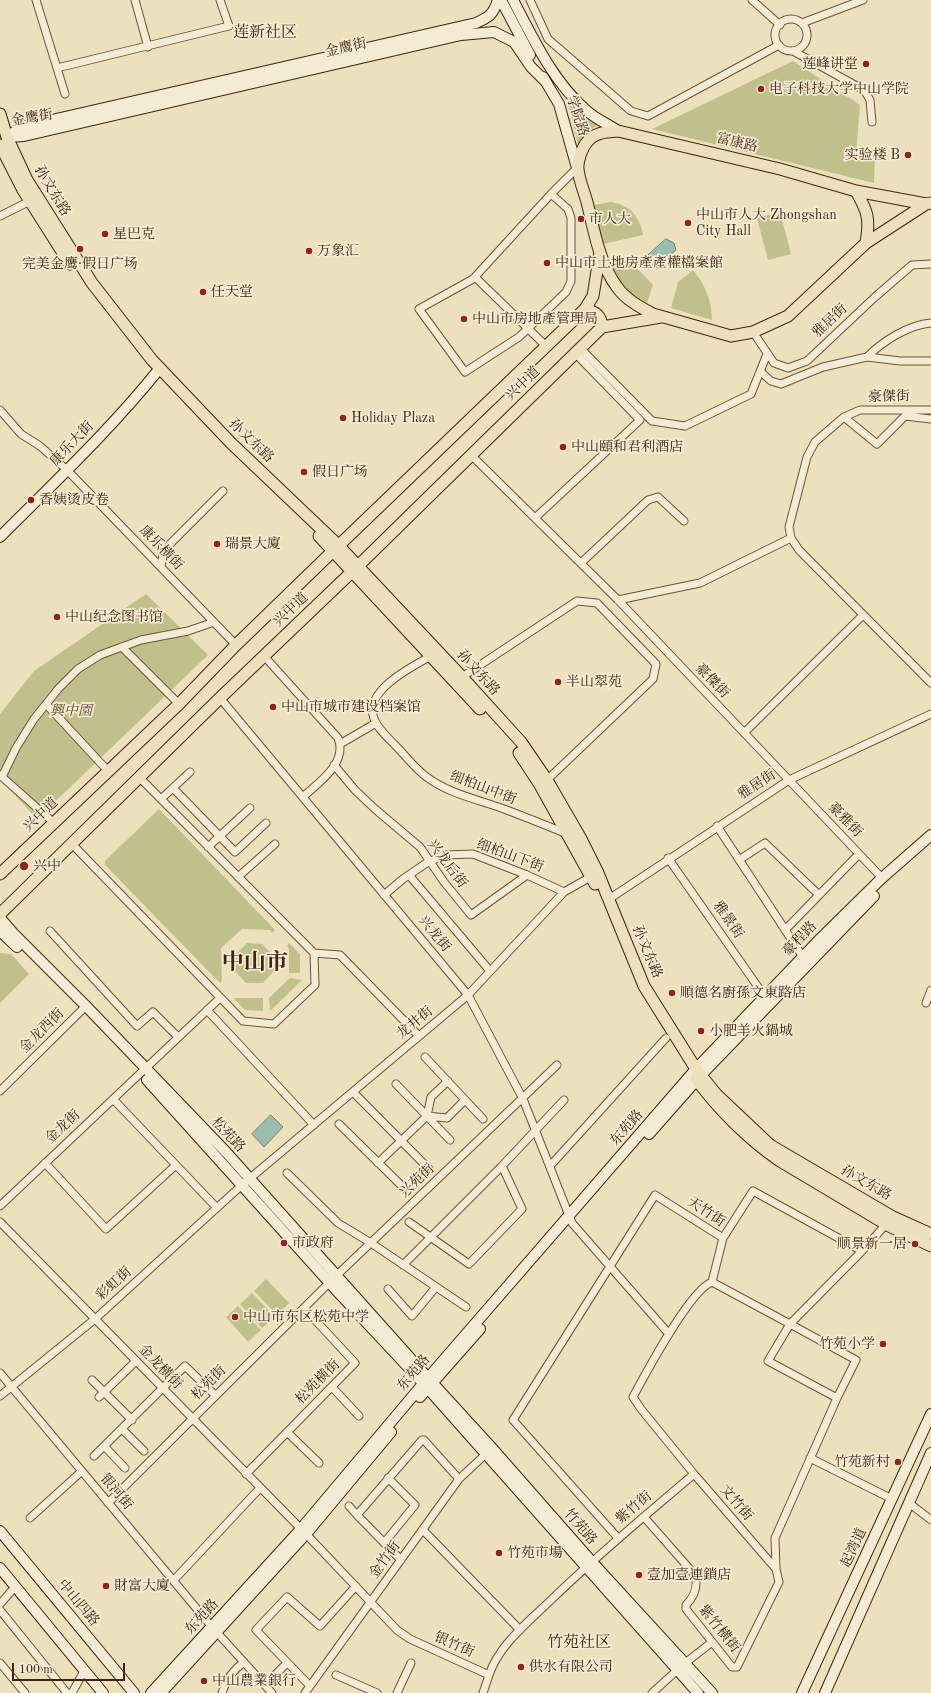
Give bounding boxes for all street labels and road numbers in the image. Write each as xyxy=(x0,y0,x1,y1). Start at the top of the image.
street label: 金鹰街 xyxy=(324,35,368,61)
street label: 学院路 xyxy=(562,93,592,139)
street label: 金鹰街 xyxy=(10,106,54,130)
street label: 富康路 xyxy=(715,130,759,156)
street label: 孙文东路 xyxy=(30,163,74,219)
street label: 雅居街 xyxy=(809,301,851,341)
street label: 兴中道 xyxy=(502,363,544,405)
street label: 豪傑街 xyxy=(868,388,910,406)
street label: 孙文东路 xyxy=(225,416,277,466)
street label: 康乐大街 xyxy=(47,418,97,470)
street label: 康乐横街 xyxy=(136,522,186,574)
street label: 兴中道 xyxy=(270,589,312,631)
street label: 孙文东路 xyxy=(453,647,503,699)
street label: 豪傑街 xyxy=(691,660,733,702)
street label: 雅居街 xyxy=(735,767,779,803)
street label: 细柏山中街 xyxy=(447,768,519,808)
street label: 兴中道 xyxy=(20,794,62,836)
street label: 豪雅街 xyxy=(824,799,866,841)
street label: 细柏山下街 xyxy=(474,836,546,876)
street label: 兴龙后街 xyxy=(423,837,471,891)
street label: 雅景街 xyxy=(709,898,747,942)
street label: 兴龙街 xyxy=(414,913,454,955)
street label: 豪程路 xyxy=(779,918,821,960)
street label: 孙文东路 xyxy=(628,923,666,981)
street label: 龙井街 xyxy=(394,1003,436,1043)
street label: 金龙西街 xyxy=(16,1005,68,1057)
street label: 金龙街 xyxy=(42,1107,84,1147)
street label: 东苑路 xyxy=(607,1107,647,1149)
street label: 松苑路 xyxy=(208,1114,248,1156)
street label: 兴苑街 xyxy=(396,1161,438,1201)
street label: 孙文东路 xyxy=(838,1162,894,1204)
street label: 天竹街 xyxy=(684,1194,728,1230)
street label: 彩虹街 xyxy=(93,1264,135,1304)
street label: 金龙横街 xyxy=(135,1341,185,1393)
street label: 东苑路 xyxy=(394,1352,434,1394)
street label: 松苑横街 xyxy=(292,1356,344,1408)
street label: 松苑街 xyxy=(188,1362,230,1404)
street label: 银河街 xyxy=(96,1471,136,1513)
street label: 文竹街 xyxy=(716,1482,756,1524)
street label: 紫竹街 xyxy=(613,1488,655,1528)
street label: 竹苑路 xyxy=(560,1506,600,1548)
street label: 起湾道 xyxy=(838,1525,870,1571)
street label: 金竹街 xyxy=(366,1538,404,1582)
street label: 中山四路 xyxy=(54,1576,102,1630)
street label: 东苑路 xyxy=(182,1596,222,1638)
street label: 紫竹横街 xyxy=(695,1602,743,1656)
street label: 银竹街 xyxy=(431,1629,477,1661)

